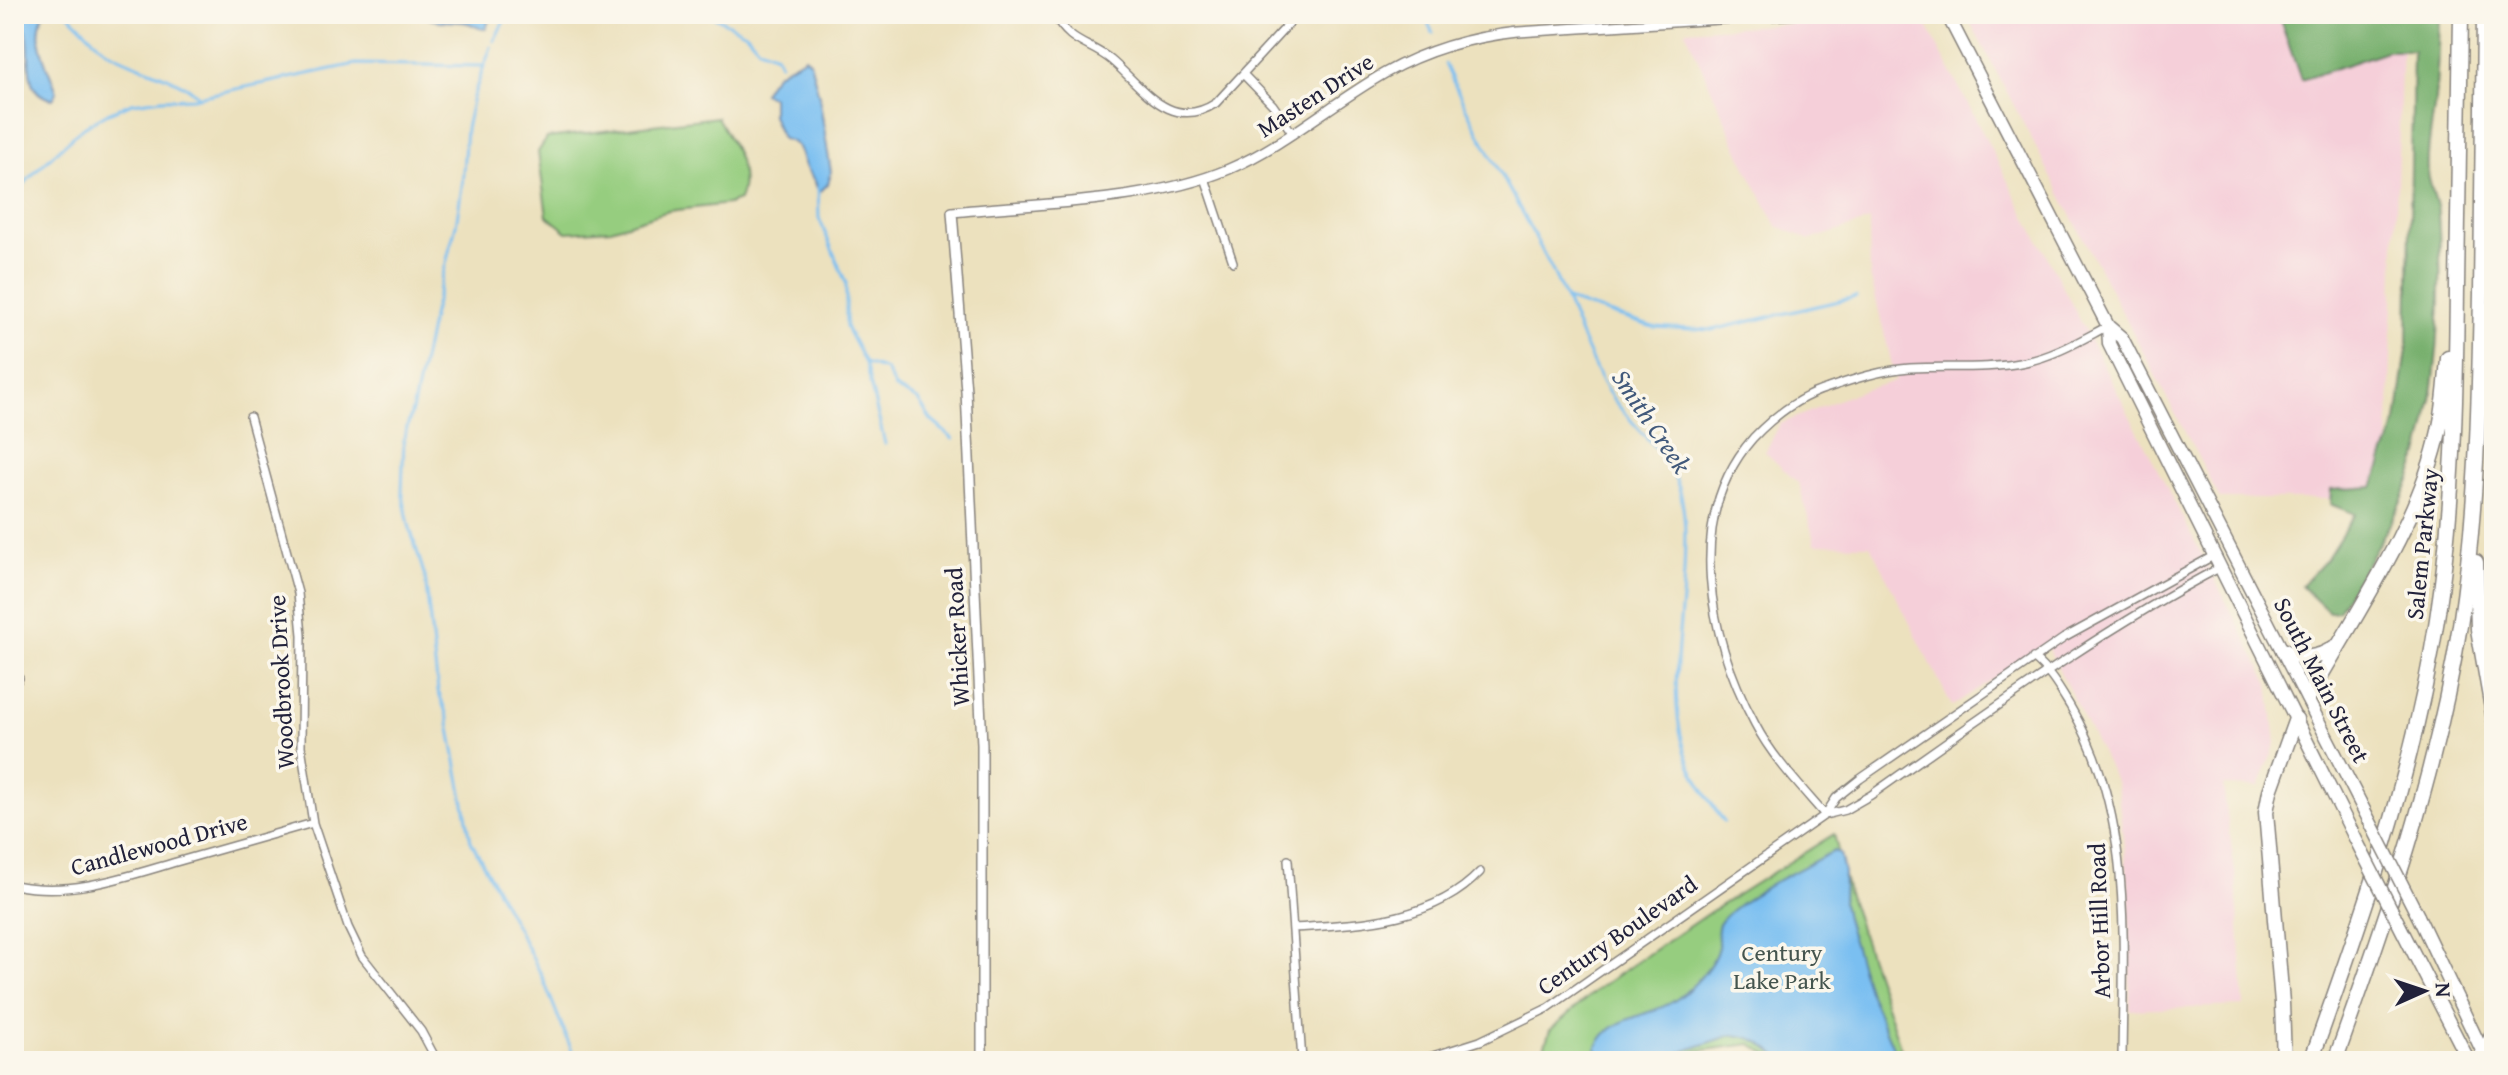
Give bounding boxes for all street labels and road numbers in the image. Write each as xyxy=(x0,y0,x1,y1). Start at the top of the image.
street label: Masten Drive xyxy=(1250,44,1380,146)
street label: Salem Parkway xyxy=(2397,466,2447,622)
street label: Whicker Road xyxy=(936,566,978,707)
street label: South Main Street xyxy=(2265,591,2379,769)
street label: Woodbrook Drive xyxy=(259,594,303,770)
street label: Candlewood Drive xyxy=(67,804,251,884)
street label: Arbor Hill Road xyxy=(2079,842,2119,1000)
street label: Century Boulevard xyxy=(1530,866,1704,1003)

